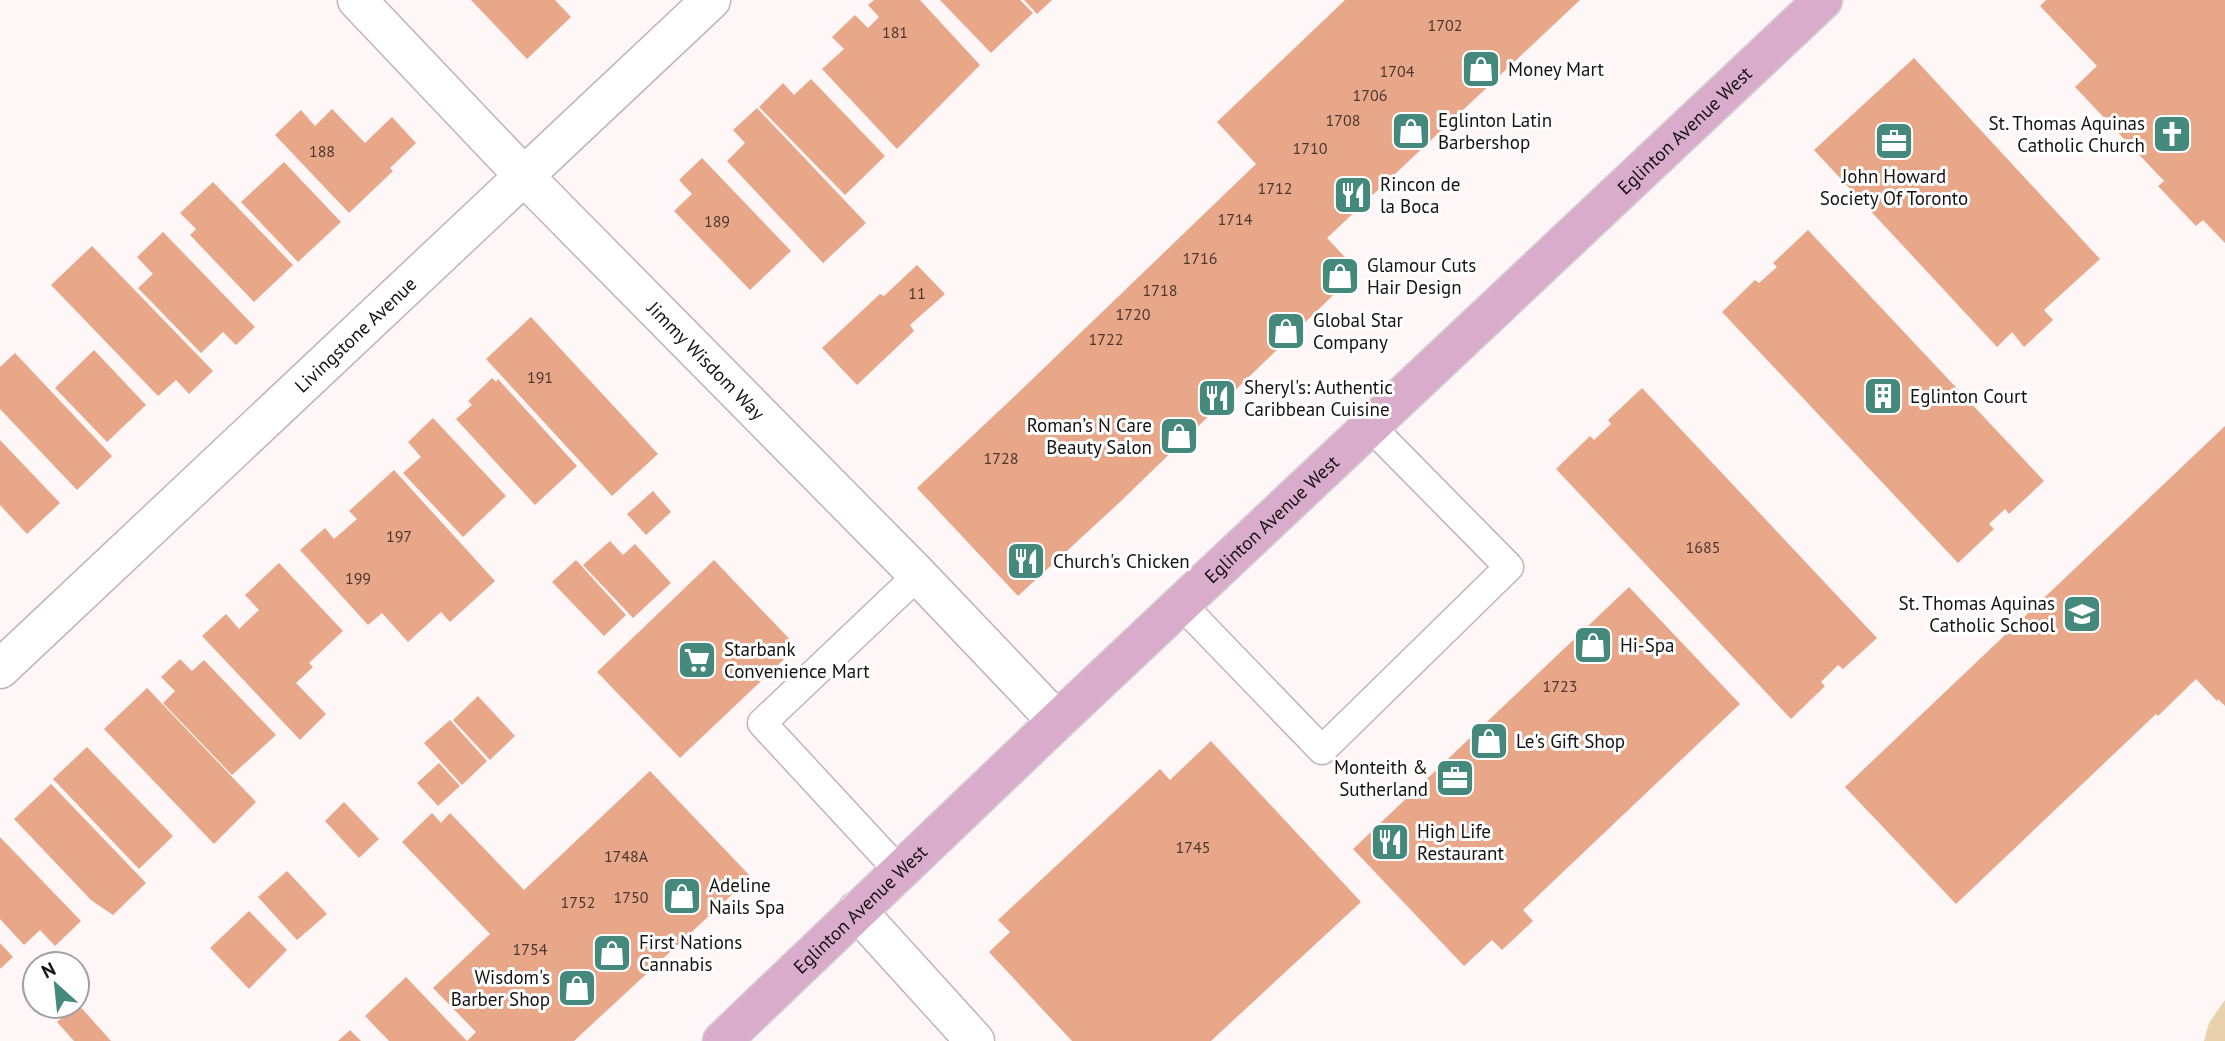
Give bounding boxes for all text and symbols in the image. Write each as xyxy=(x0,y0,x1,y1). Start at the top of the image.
house number: 1702 xyxy=(1428,15,1462,35)
house number: 181 xyxy=(882,22,908,42)
shop icon: Money Mart xyxy=(1460,48,1502,90)
place label: Money Mart xyxy=(1508,57,1605,81)
house number: 1704 xyxy=(1380,61,1415,81)
street label: Eglinton Avenue West xyxy=(1612,61,1757,199)
house number: 1706 xyxy=(1353,85,1387,105)
place label: Eglinton Latin Barbershop xyxy=(1438,108,1552,154)
house number: 1708 xyxy=(1326,110,1360,130)
shop icon: Eglinton Latin Barbershop xyxy=(1390,110,1432,152)
place label: St. Thomas Aquinas Catholic Church xyxy=(1988,111,2145,157)
church icon: St. Thomas Aquinas Catholic Church xyxy=(2151,113,2193,155)
office icon: John Howard Society Of Toronto xyxy=(1873,120,1915,162)
house number: 1710 xyxy=(1293,138,1328,158)
house number: 188 xyxy=(309,141,335,161)
place label: John Howard Society Of Toronto xyxy=(1820,164,1968,210)
place label: Rincon de la Boca xyxy=(1380,172,1460,218)
restaurant icon: Rincon de la Boca xyxy=(1332,174,1374,216)
house number: 1712 xyxy=(1258,178,1292,198)
house number: 1714 xyxy=(1218,209,1253,229)
house number: 189 xyxy=(704,211,730,231)
house number: 1716 xyxy=(1183,248,1217,268)
place label: Glamour Cuts Hair Design xyxy=(1367,253,1476,299)
shop icon: Glamour Cuts Hair Design xyxy=(1319,255,1361,297)
street label: Livingstone Avenue xyxy=(290,272,421,398)
house number: 1718 xyxy=(1143,280,1177,300)
house number: 11 xyxy=(908,283,926,303)
street label: Jimmy Wisdom Way xyxy=(642,296,770,425)
house number: 1720 xyxy=(1116,304,1151,324)
place label: Global Star Company xyxy=(1313,308,1404,354)
shop icon: Global Star Company xyxy=(1265,310,1307,352)
house number: 1722 xyxy=(1089,329,1123,349)
house number: 191 xyxy=(527,367,553,387)
place label: Sheryl's: Authentic Caribbean Cuisine xyxy=(1244,375,1393,421)
building icon: Eglinton Court xyxy=(1862,375,1904,417)
restaurant icon: Sheryl's: Authentic Caribbean Cuisine xyxy=(1196,377,1238,419)
place label: Eglinton Court xyxy=(1910,384,2028,408)
place label: Roman’s N Care Beauty Salon xyxy=(1027,413,1152,459)
shop icon: Roman’s N Care Beauty Salon xyxy=(1158,415,1200,457)
house number: 1728 xyxy=(984,448,1018,468)
street label: Eglinton Avenue West xyxy=(1199,450,1344,588)
house number: 197 xyxy=(386,526,412,546)
house number: 1685 xyxy=(1686,537,1720,557)
restaurant icon: Church's Chicken xyxy=(1005,540,1047,582)
place label: Church's Chicken xyxy=(1053,549,1190,573)
house number: 199 xyxy=(345,568,371,588)
place label: St. Thomas Aquinas Catholic School xyxy=(1898,591,2055,637)
school or university icon: St. Thomas Aquinas Catholic School xyxy=(2061,593,2103,635)
shop icon: Hi-Spa xyxy=(1572,624,1614,666)
place label: Hi-Spa xyxy=(1620,633,1675,657)
place label: Starbank Convenience Mart xyxy=(724,637,870,683)
supermarket icon: Starbank Convenience Mart xyxy=(676,639,718,681)
house number: 1723 xyxy=(1543,676,1577,696)
shop icon: Le's Gift Shop xyxy=(1468,720,1510,762)
place label: Le's Gift Shop xyxy=(1516,729,1625,753)
place label: Monteith & Sutherland xyxy=(1334,755,1428,801)
office icon: Monteith & Sutherland xyxy=(1434,757,1476,799)
place label: High Life Restaurant xyxy=(1417,819,1504,865)
restaurant icon: High Life Restaurant xyxy=(1369,821,1411,863)
house number: 1745 xyxy=(1176,837,1210,857)
street label: Eglinton Avenue West xyxy=(788,839,932,978)
house number: 1748A xyxy=(604,846,649,866)
place label: Adeline Nails Spa xyxy=(709,873,785,919)
shop icon: Adeline Nails Spa xyxy=(661,875,703,917)
house number: 1750 xyxy=(614,887,649,907)
house number: 1752 xyxy=(561,892,595,912)
place label: First Nations Cannabis xyxy=(639,930,742,976)
shop icon: First Nations Cannabis xyxy=(591,932,633,974)
house number: 1754 xyxy=(513,939,548,959)
north arrow xyxy=(21,950,91,1020)
text: N xyxy=(37,956,59,983)
place label: Wisdom's Barber Shop xyxy=(451,965,550,1011)
shop icon: Wisdom's Barber Shop xyxy=(556,967,598,1009)

